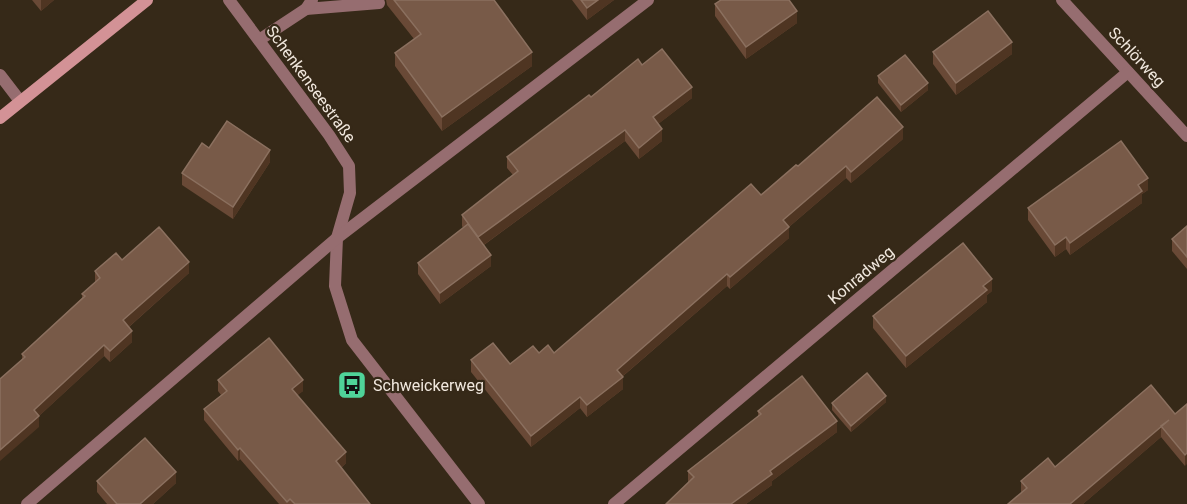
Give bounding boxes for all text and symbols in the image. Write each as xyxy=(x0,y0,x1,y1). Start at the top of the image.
street label: Schenkenseestraße xyxy=(262,22,360,146)
street label: Schlörweg xyxy=(1105,23,1169,91)
street label: Konradweg xyxy=(824,242,898,308)
bus stop icon: Schweickerweg xyxy=(336,369,368,401)
place label: Schweickerweg xyxy=(373,376,484,395)

